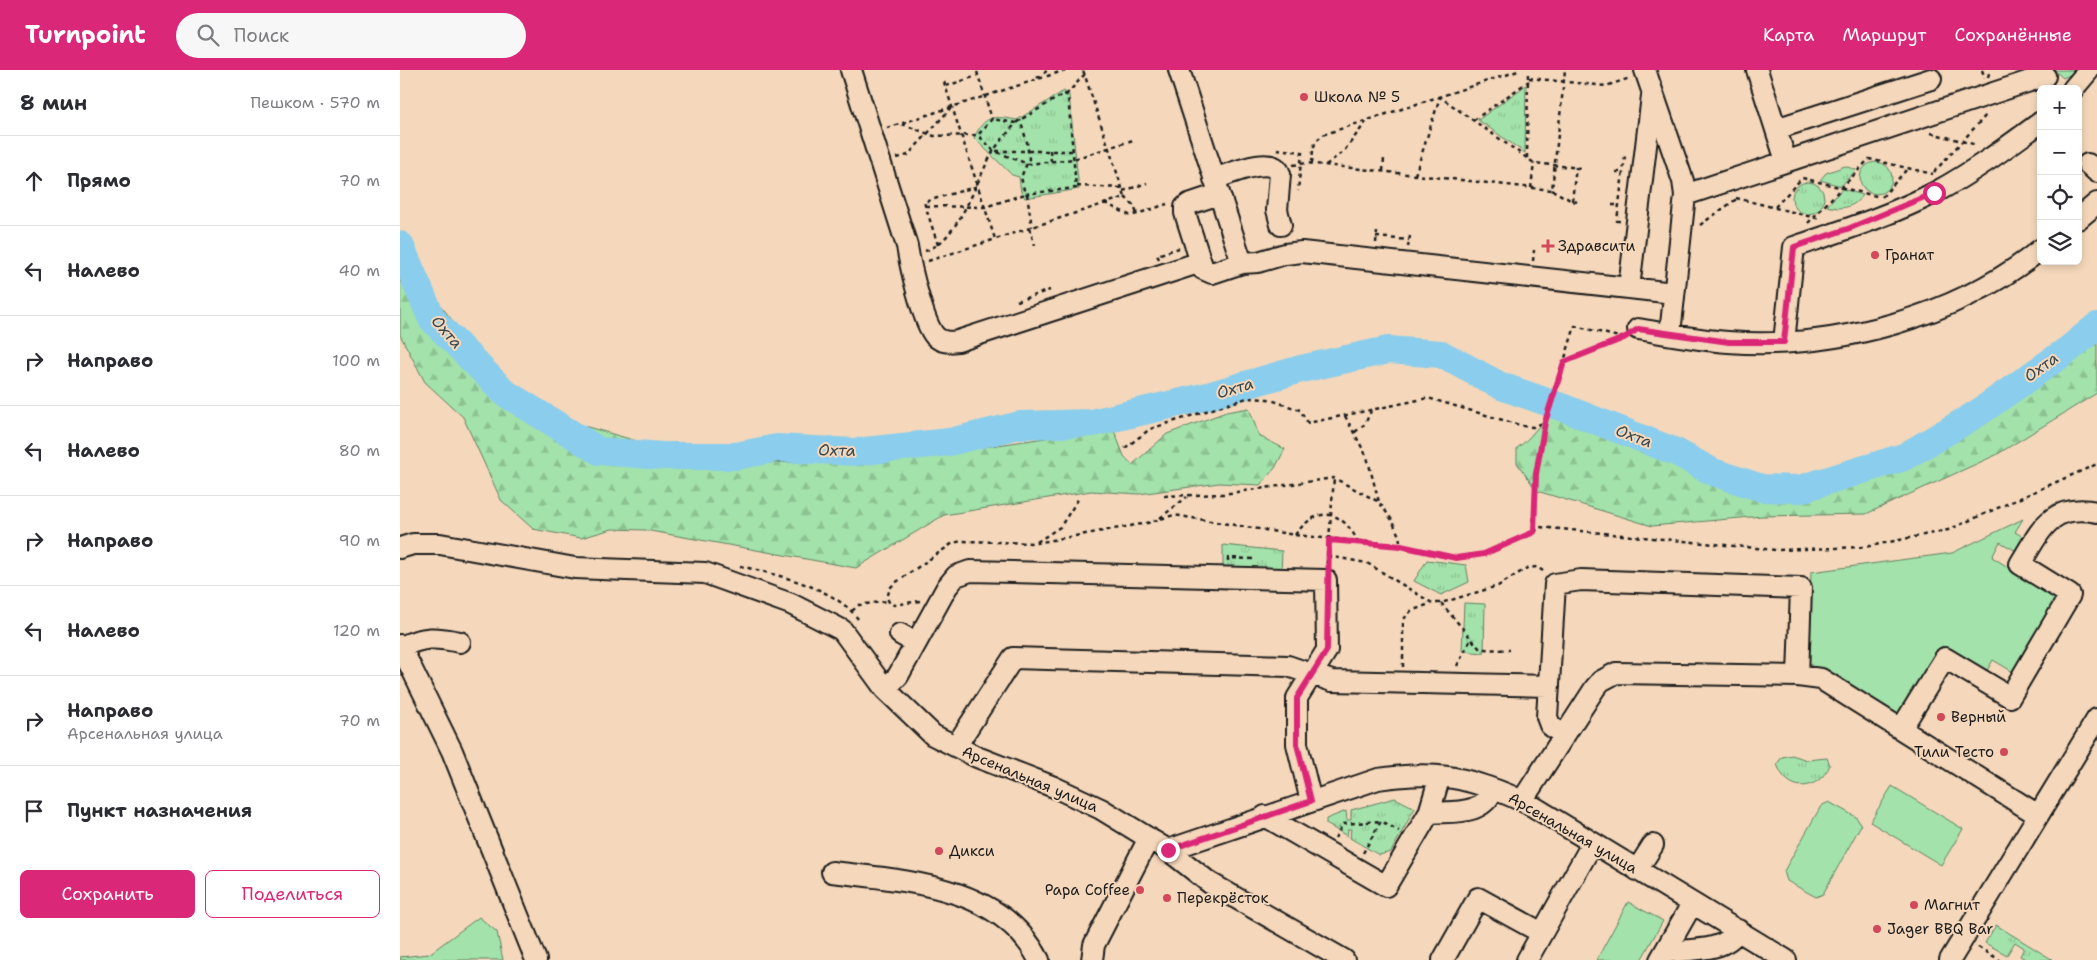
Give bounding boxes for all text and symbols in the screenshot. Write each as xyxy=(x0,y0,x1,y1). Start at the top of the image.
search box xyxy=(176,13,526,58)
text: Turnpoint xyxy=(25,19,146,51)
icon: search xyxy=(194,21,222,49)
text: Поиск xyxy=(234,23,289,48)
text: Карта xyxy=(1763,23,1814,47)
text: Маршрут xyxy=(1842,23,1926,47)
text: Сохранённые xyxy=(1954,23,2072,47)
map controls xyxy=(2037,85,2082,265)
button: + xyxy=(2037,85,2082,130)
place label: Школа № 5 xyxy=(1314,87,1400,107)
text: 8 мин xyxy=(20,89,87,117)
marker: Школа № 5 xyxy=(1298,91,1310,103)
text: Пешком · 570 m xyxy=(250,92,380,113)
button: − xyxy=(2037,130,2082,175)
icon: ahead xyxy=(20,167,48,195)
text: Прямо xyxy=(67,168,131,193)
text: 70 m xyxy=(339,170,380,191)
button: locate xyxy=(2037,175,2082,220)
route start xyxy=(1923,182,1946,205)
button: layers xyxy=(2037,220,2082,265)
place label: Здравсити xyxy=(1558,236,1636,256)
marker: Здравсити xyxy=(1542,240,1554,252)
place label: Гранат xyxy=(1885,245,1934,265)
marker: Гранат xyxy=(1869,249,1881,261)
icon: left xyxy=(20,257,48,285)
text: Налево xyxy=(67,258,140,283)
text: 40 m xyxy=(338,260,380,281)
water label: Охта xyxy=(427,311,467,353)
icon: right xyxy=(20,347,48,375)
water label: Охта xyxy=(2020,347,2062,387)
text: Направо xyxy=(67,348,153,373)
text: 100 m xyxy=(332,350,380,371)
water label: Охта xyxy=(1214,373,1256,403)
water label: Охта xyxy=(1613,419,1655,453)
icon: left xyxy=(20,437,48,465)
text: Налево xyxy=(67,438,140,463)
water label: Охта xyxy=(818,439,856,461)
text: 80 m xyxy=(339,440,380,461)
icon: right xyxy=(20,527,48,555)
text: Направо xyxy=(67,528,153,553)
text: 90 m xyxy=(339,530,380,551)
icon: left xyxy=(20,617,48,645)
text: Налево xyxy=(67,618,140,643)
text: 120 m xyxy=(333,620,380,641)
text: Направо xyxy=(67,698,153,723)
icon: right xyxy=(20,707,48,735)
place label: Верный xyxy=(1951,707,2006,727)
text: 70 m xyxy=(339,710,380,731)
marker: Верный xyxy=(1935,711,1947,723)
text: Арсенальная улица xyxy=(67,723,223,744)
street label: Арсенальная улица xyxy=(959,741,1102,817)
place label: Тили Тесто xyxy=(1914,742,1994,762)
marker: Тили Тесто xyxy=(1998,746,2010,758)
street label: Арсенальная улица xyxy=(1505,788,1642,878)
icon: arrive xyxy=(20,797,48,825)
text: Пункт назначения xyxy=(67,798,252,823)
route end xyxy=(1157,839,1180,862)
place label: Дикси xyxy=(949,841,995,861)
marker: Дикси xyxy=(933,845,945,857)
button: Сохранить xyxy=(20,870,195,918)
button: Поделиться xyxy=(205,870,380,918)
place label: Papa Coffee xyxy=(1045,880,1130,900)
marker: Papa Coffee xyxy=(1134,884,1146,896)
place label: Перекрёсток xyxy=(1177,888,1268,908)
marker: Перекрёсток xyxy=(1161,892,1173,904)
place label: Магнит xyxy=(1924,895,1980,915)
marker: Магнит xyxy=(1908,899,1920,911)
place label: Jager BBQ Bar xyxy=(1887,919,1993,939)
marker: Jager BBQ Bar xyxy=(1871,923,1883,935)

